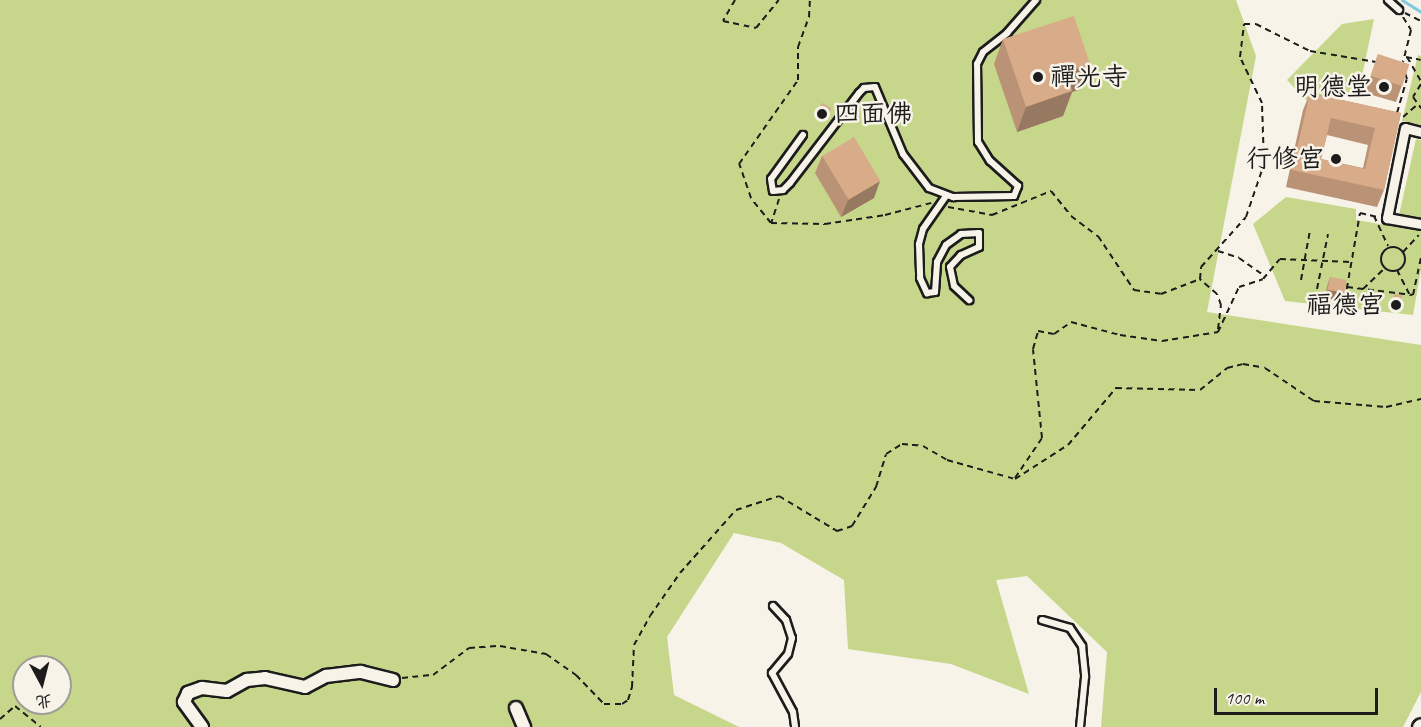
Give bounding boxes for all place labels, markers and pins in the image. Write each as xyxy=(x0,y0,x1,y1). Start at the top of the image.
place label: 禪光寺 xyxy=(1050,61,1128,93)
marker: 禪光寺 xyxy=(1031,70,1045,84)
place label: 明德堂 xyxy=(1294,71,1372,103)
marker: 明德堂 xyxy=(1377,80,1391,94)
place label: 四面佛 xyxy=(834,98,912,130)
marker: 四面佛 xyxy=(815,107,829,121)
place label: 行修宮 xyxy=(1246,143,1324,175)
marker: 行修宮 xyxy=(1329,152,1343,166)
place label: 福德宮 xyxy=(1306,289,1384,321)
marker: 福德宮 xyxy=(1389,298,1403,312)

